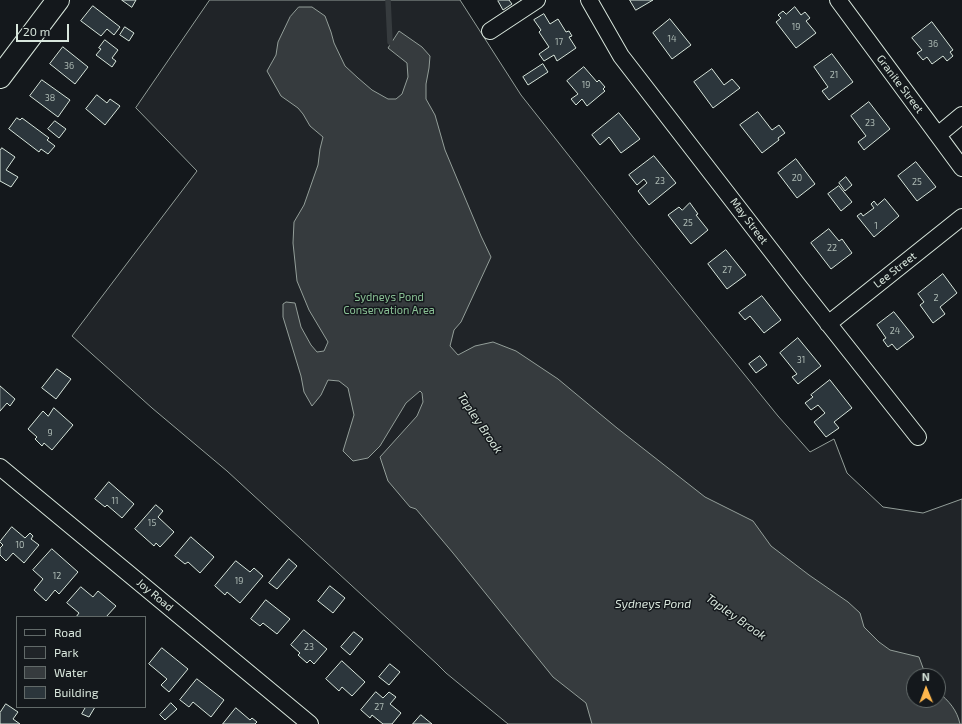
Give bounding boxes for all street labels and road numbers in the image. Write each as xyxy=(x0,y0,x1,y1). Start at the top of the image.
street label: Granite Street xyxy=(874,52,926,116)
street label: May Street xyxy=(727,195,771,247)
street label: Lee Street xyxy=(871,249,919,291)
street label: Joy Road xyxy=(134,576,176,614)

